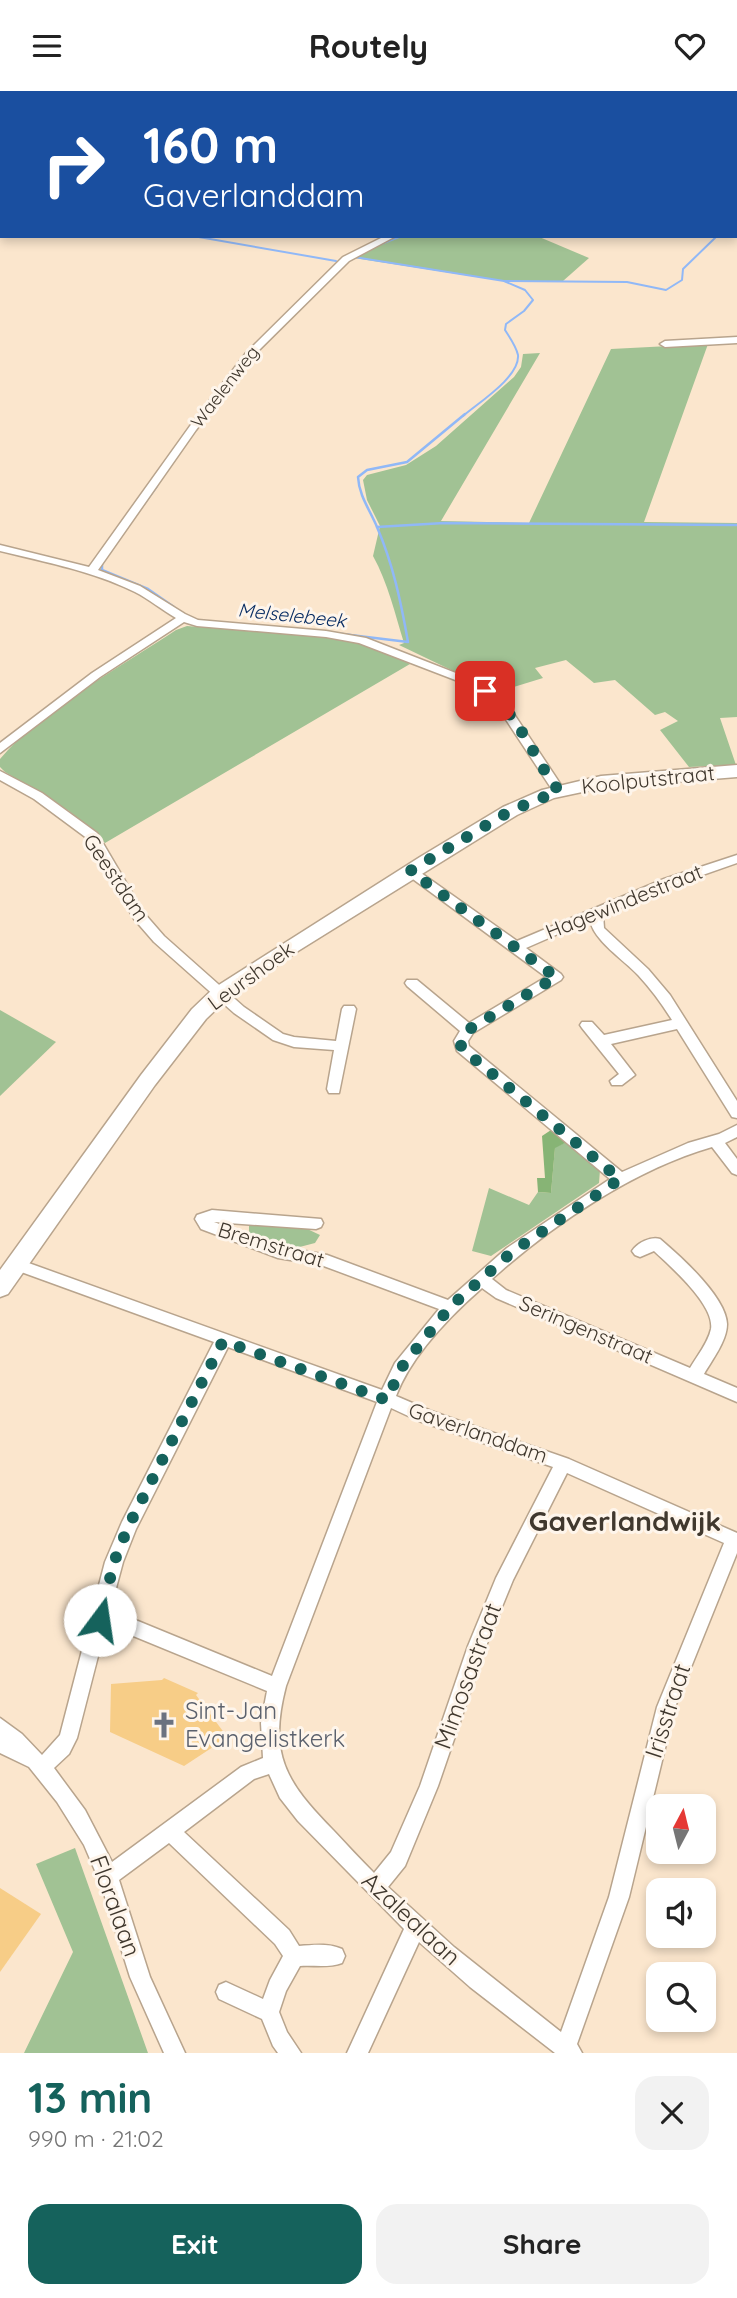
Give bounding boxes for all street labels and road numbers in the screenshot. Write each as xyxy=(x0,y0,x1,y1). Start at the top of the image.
street label: Waelenweg xyxy=(185,341,264,432)
street label: Koolputstraat xyxy=(580,759,716,799)
street label: Geestdam xyxy=(78,829,156,926)
street label: Hagewindestraat xyxy=(541,858,706,944)
street label: Leurshoek xyxy=(202,935,299,1015)
street label: Bremstraat xyxy=(215,1216,328,1273)
street label: Seringenstraat xyxy=(516,1289,657,1369)
street label: Gaverlanddam xyxy=(405,1396,551,1468)
street label: Mimosastraat xyxy=(427,1599,507,1753)
street label: Irisstraat xyxy=(638,1660,696,1762)
street label: Floralaan xyxy=(84,1851,148,1960)
street label: Azalealaan xyxy=(356,1865,467,1971)

